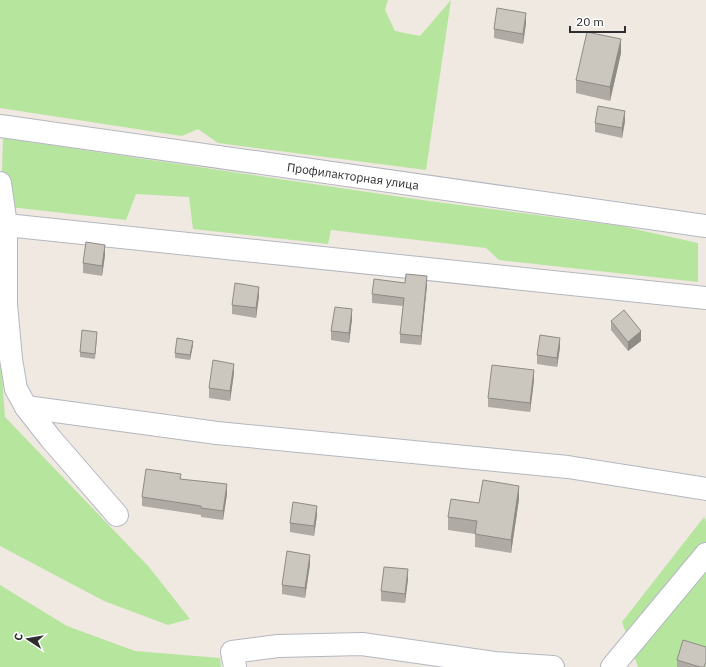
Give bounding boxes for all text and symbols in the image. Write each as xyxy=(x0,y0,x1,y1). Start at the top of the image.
scale bar xyxy=(570,8,625,34)
text: 20 m xyxy=(576,14,604,29)
street label: Профилакторная улица xyxy=(286,159,420,193)
north arrow xyxy=(8,619,48,659)
text: С xyxy=(11,632,26,642)

